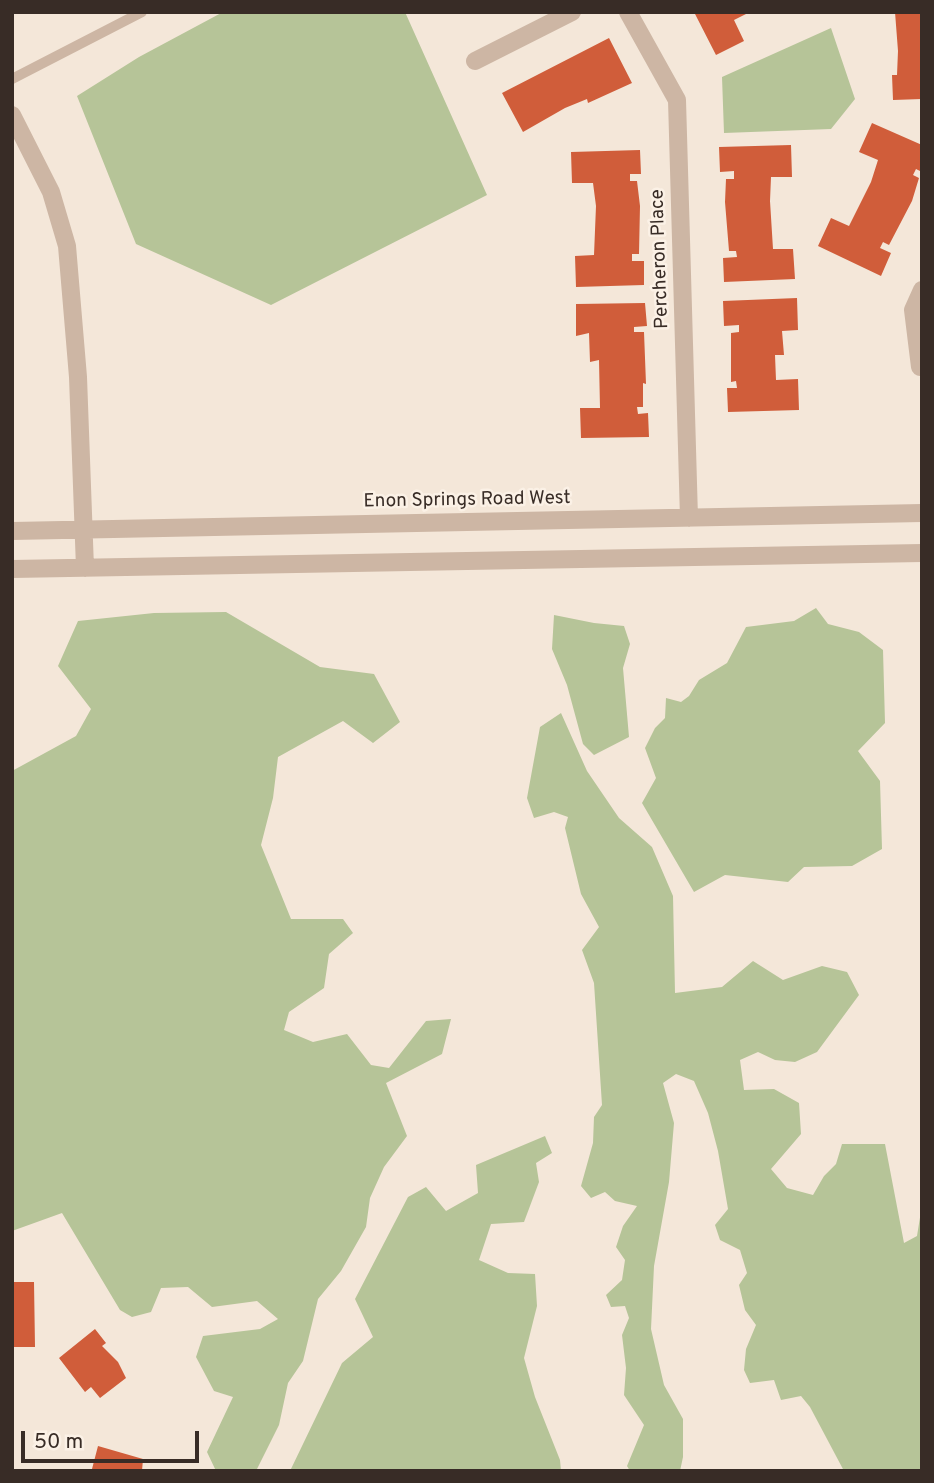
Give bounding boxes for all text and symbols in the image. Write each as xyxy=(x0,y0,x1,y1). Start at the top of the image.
street label: Percheron Place xyxy=(647,189,675,329)
street label: Enon Springs Road West xyxy=(363,488,571,514)
scale bar xyxy=(24,1416,203,1460)
text: 50 m xyxy=(34,1429,83,1456)

